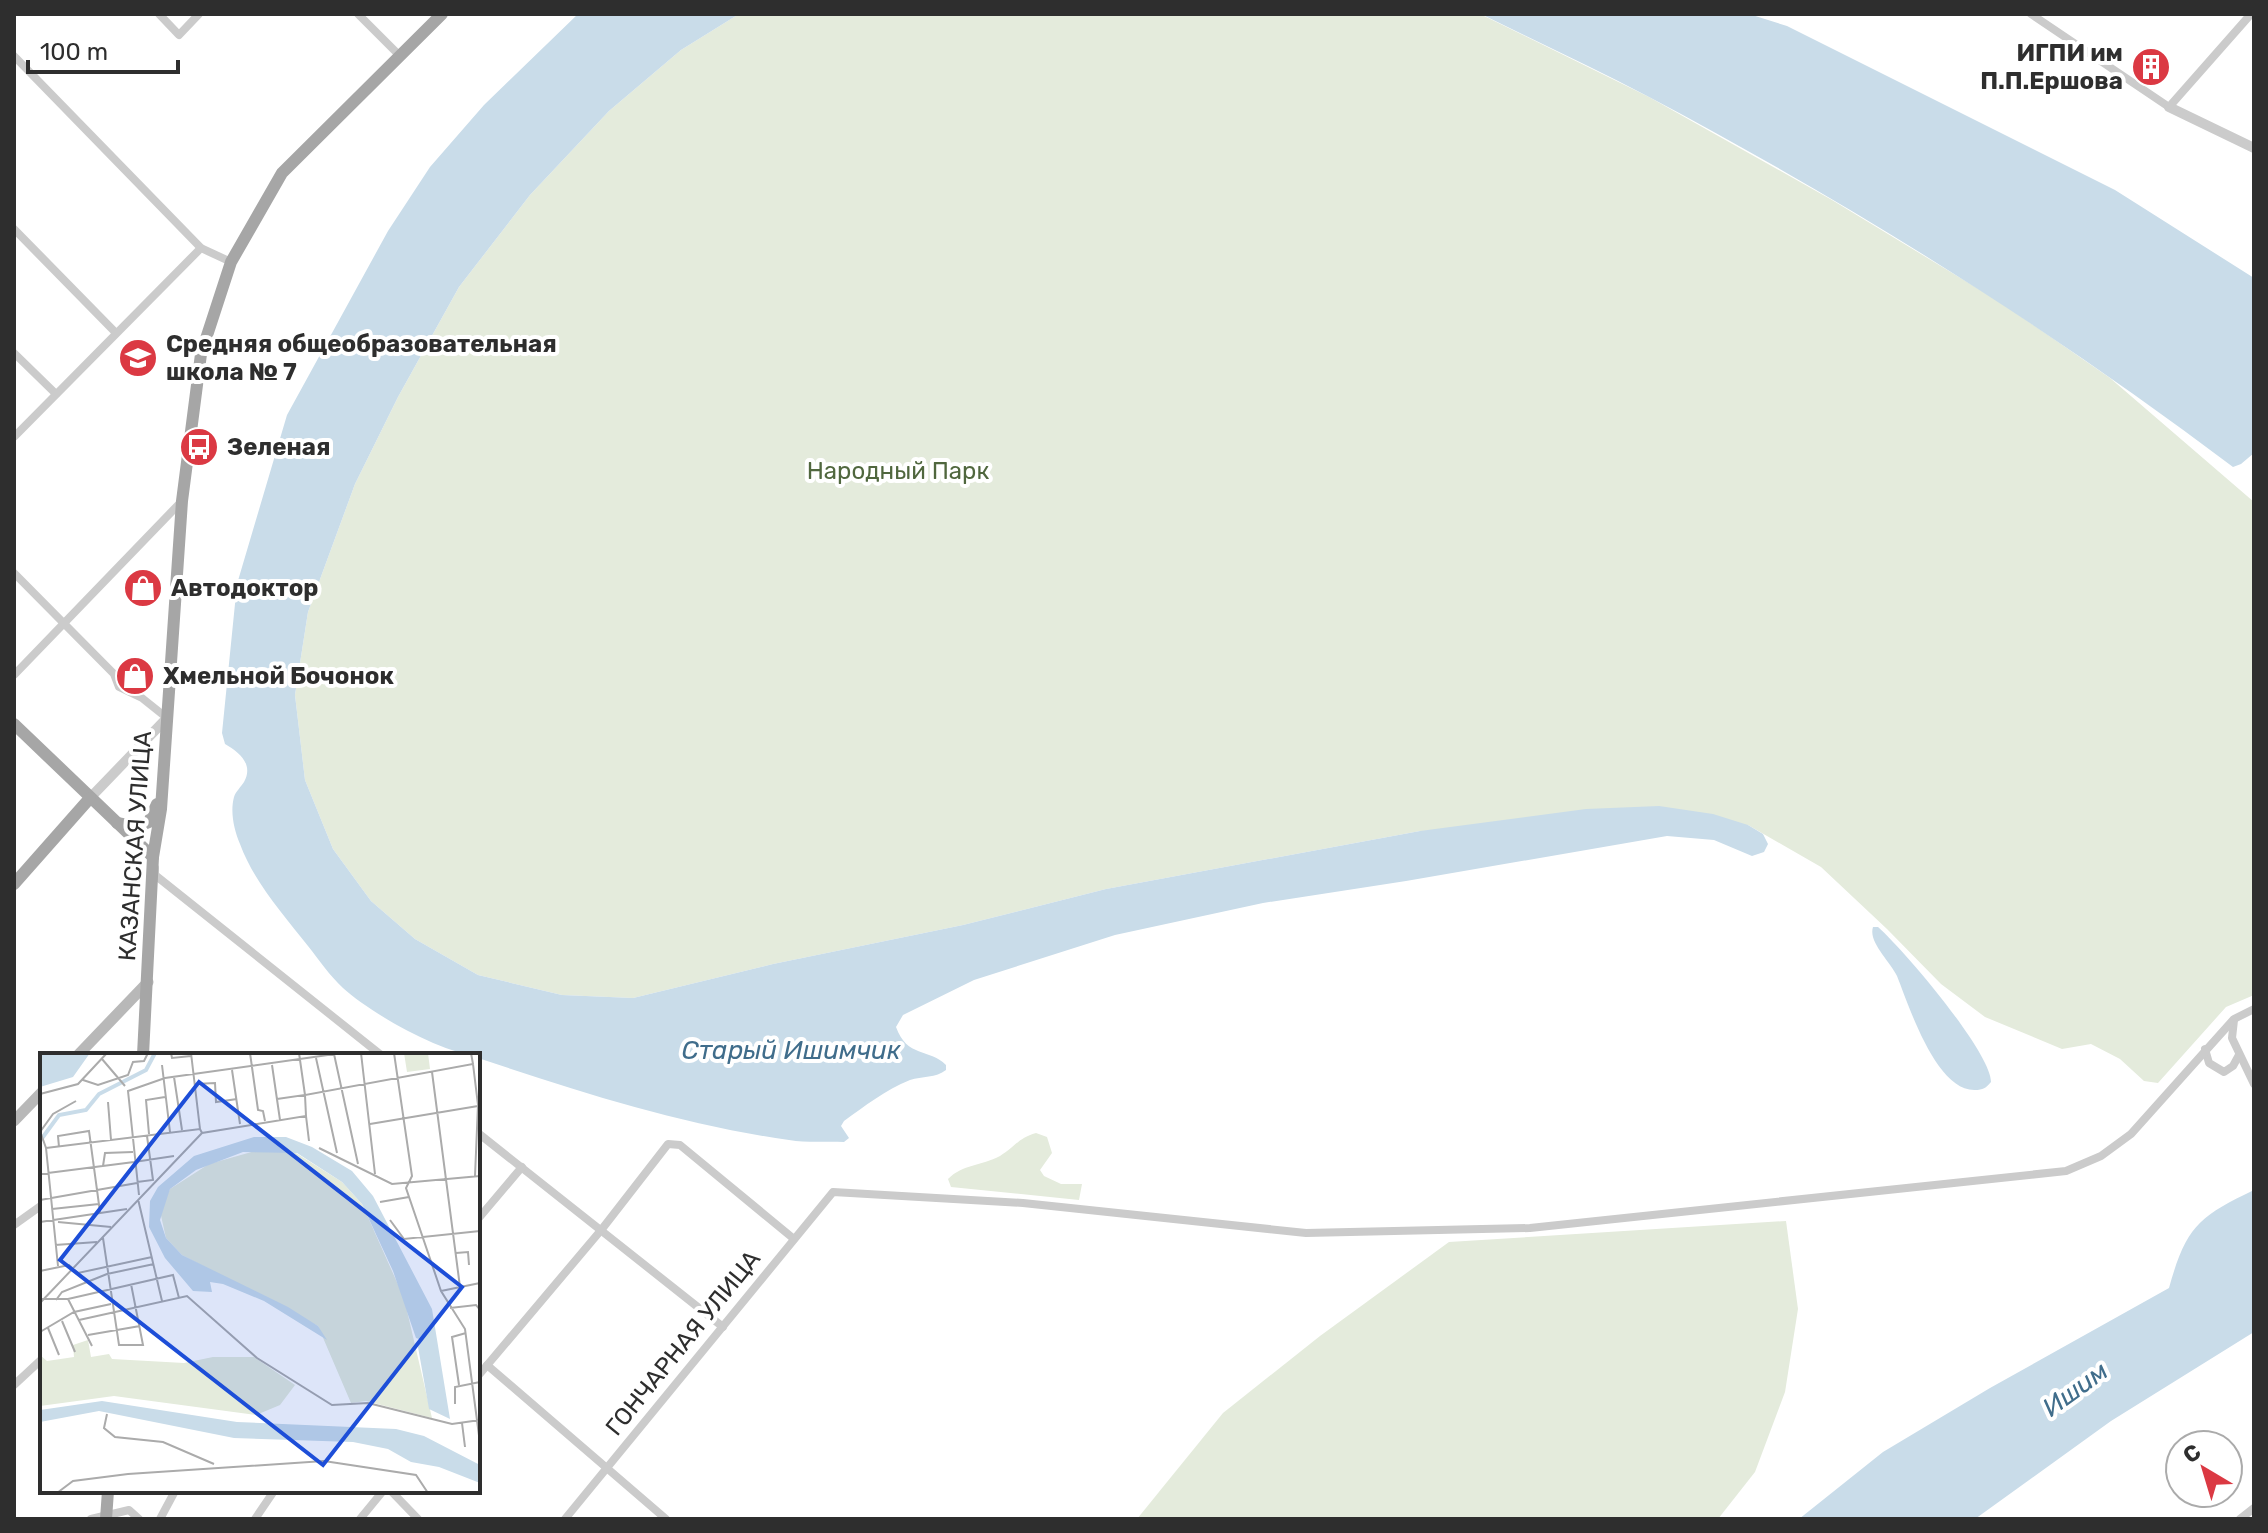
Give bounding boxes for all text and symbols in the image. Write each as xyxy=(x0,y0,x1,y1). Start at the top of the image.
scale bar xyxy=(28,24,178,74)
text: 100 m xyxy=(40,38,108,66)
place label: ИГПИ им П.П.Ершова xyxy=(1980,39,2123,95)
building icon: ИГПИ им П.П.Ершова xyxy=(2130,46,2172,88)
place label: Средняя общеобразовательная школа № 7 xyxy=(166,330,557,386)
school or university icon: Средняя общеобразовательная школа № 7 xyxy=(117,337,159,379)
bus stop icon: Зеленая xyxy=(178,426,220,468)
place label: Зеленая xyxy=(227,433,330,461)
park label: Народный Парк xyxy=(807,457,989,485)
shop icon: Автодоктор xyxy=(122,567,164,609)
place label: Автодоктор xyxy=(171,574,318,602)
shop icon: Хмельной Бочонок xyxy=(114,655,156,697)
place label: Хмельной Бочонок xyxy=(163,662,394,690)
street label: КАЗАНСКАЯ УЛИЦА xyxy=(113,730,157,962)
water label: Старый Ишимчик xyxy=(682,1035,901,1066)
inset map xyxy=(40,1053,480,1493)
street label: ГОНЧАРНАЯ УЛИЦА xyxy=(600,1245,766,1441)
water label: Ишим xyxy=(2037,1355,2114,1423)
north arrow xyxy=(2164,1429,2244,1509)
text: С xyxy=(2178,1438,2206,1469)

